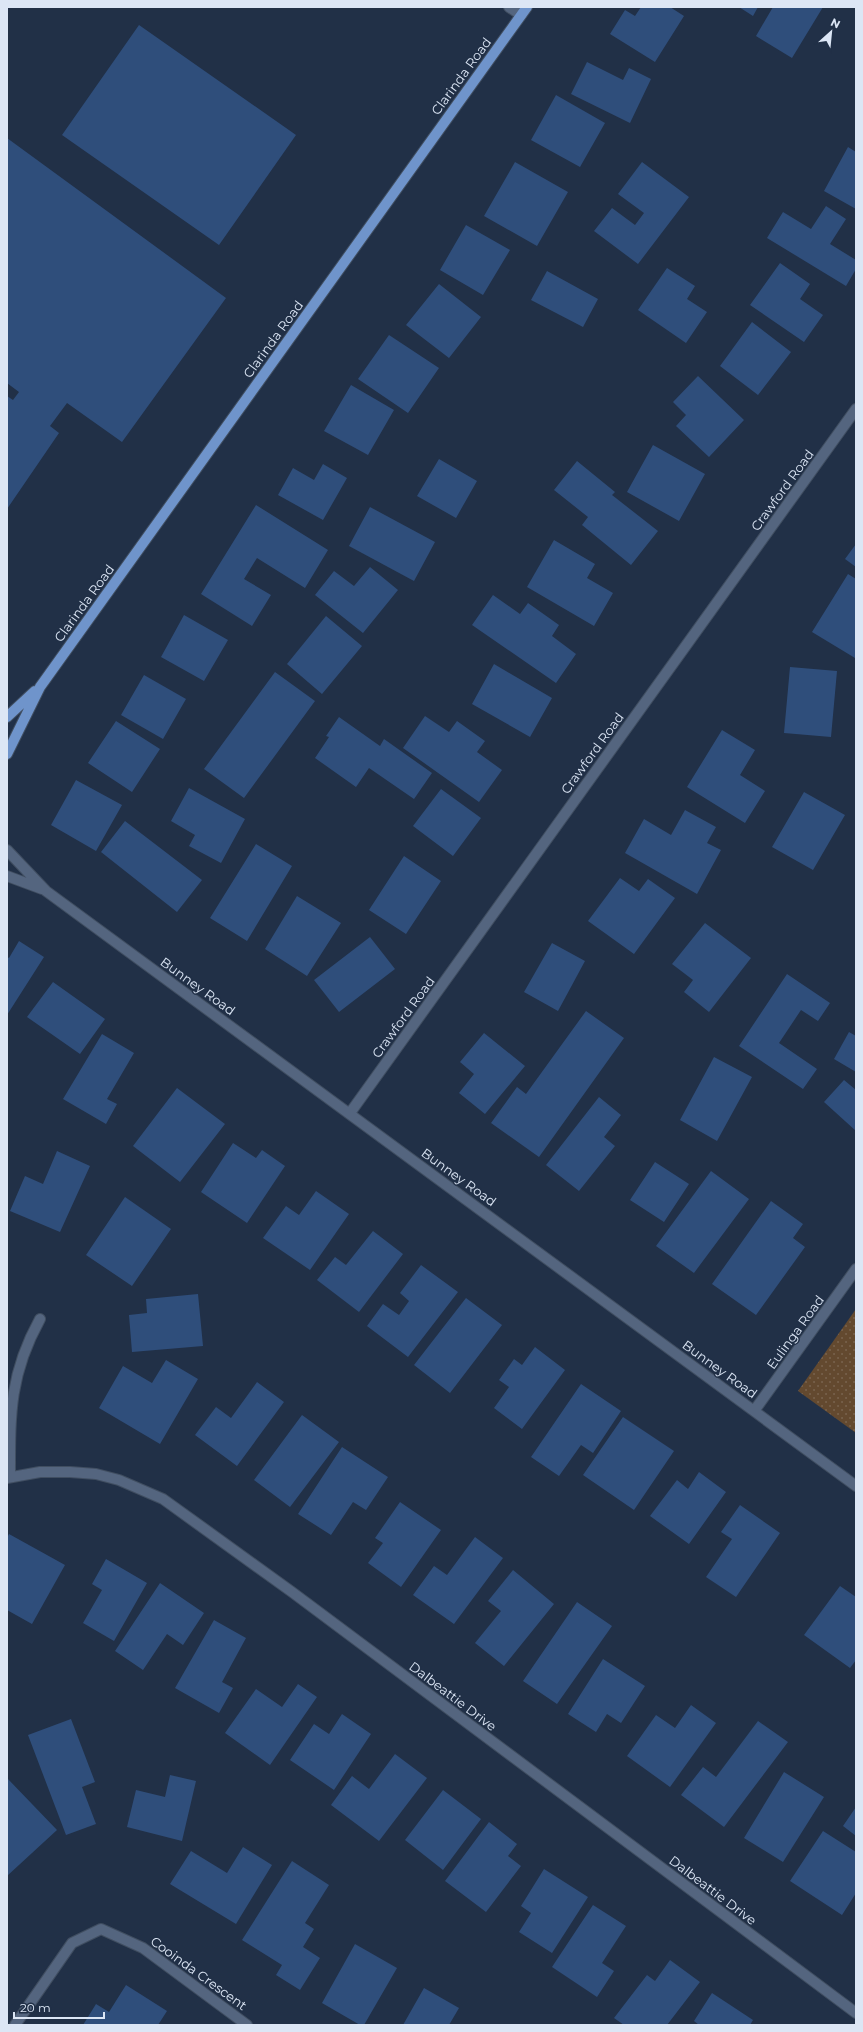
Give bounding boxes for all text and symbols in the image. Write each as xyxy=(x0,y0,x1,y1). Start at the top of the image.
north arrow xyxy=(811,12,851,52)
text: N xyxy=(828,15,843,31)
street label: Clarinda Road xyxy=(428,34,494,118)
street label: Clarinda Road xyxy=(240,297,306,381)
street label: Crawford Road xyxy=(747,446,817,534)
street label: Clarinda Road xyxy=(51,561,117,645)
street label: Crawford Road xyxy=(557,709,627,797)
street label: Bunney Road xyxy=(158,954,238,1018)
street label: Crawford Road xyxy=(368,973,438,1061)
street label: Bunney Road xyxy=(419,1145,499,1209)
street label: Eulinga Road xyxy=(763,1292,827,1372)
street label: Bunney Road xyxy=(680,1337,760,1401)
street label: Dalbeattie Drive xyxy=(406,1658,500,1734)
street label: Dalbeattie Drive xyxy=(666,1852,760,1928)
street label: Cooinda Crescent xyxy=(148,1933,250,2013)
scale bar xyxy=(14,1994,104,2020)
text: 20 m xyxy=(20,2000,51,2015)

